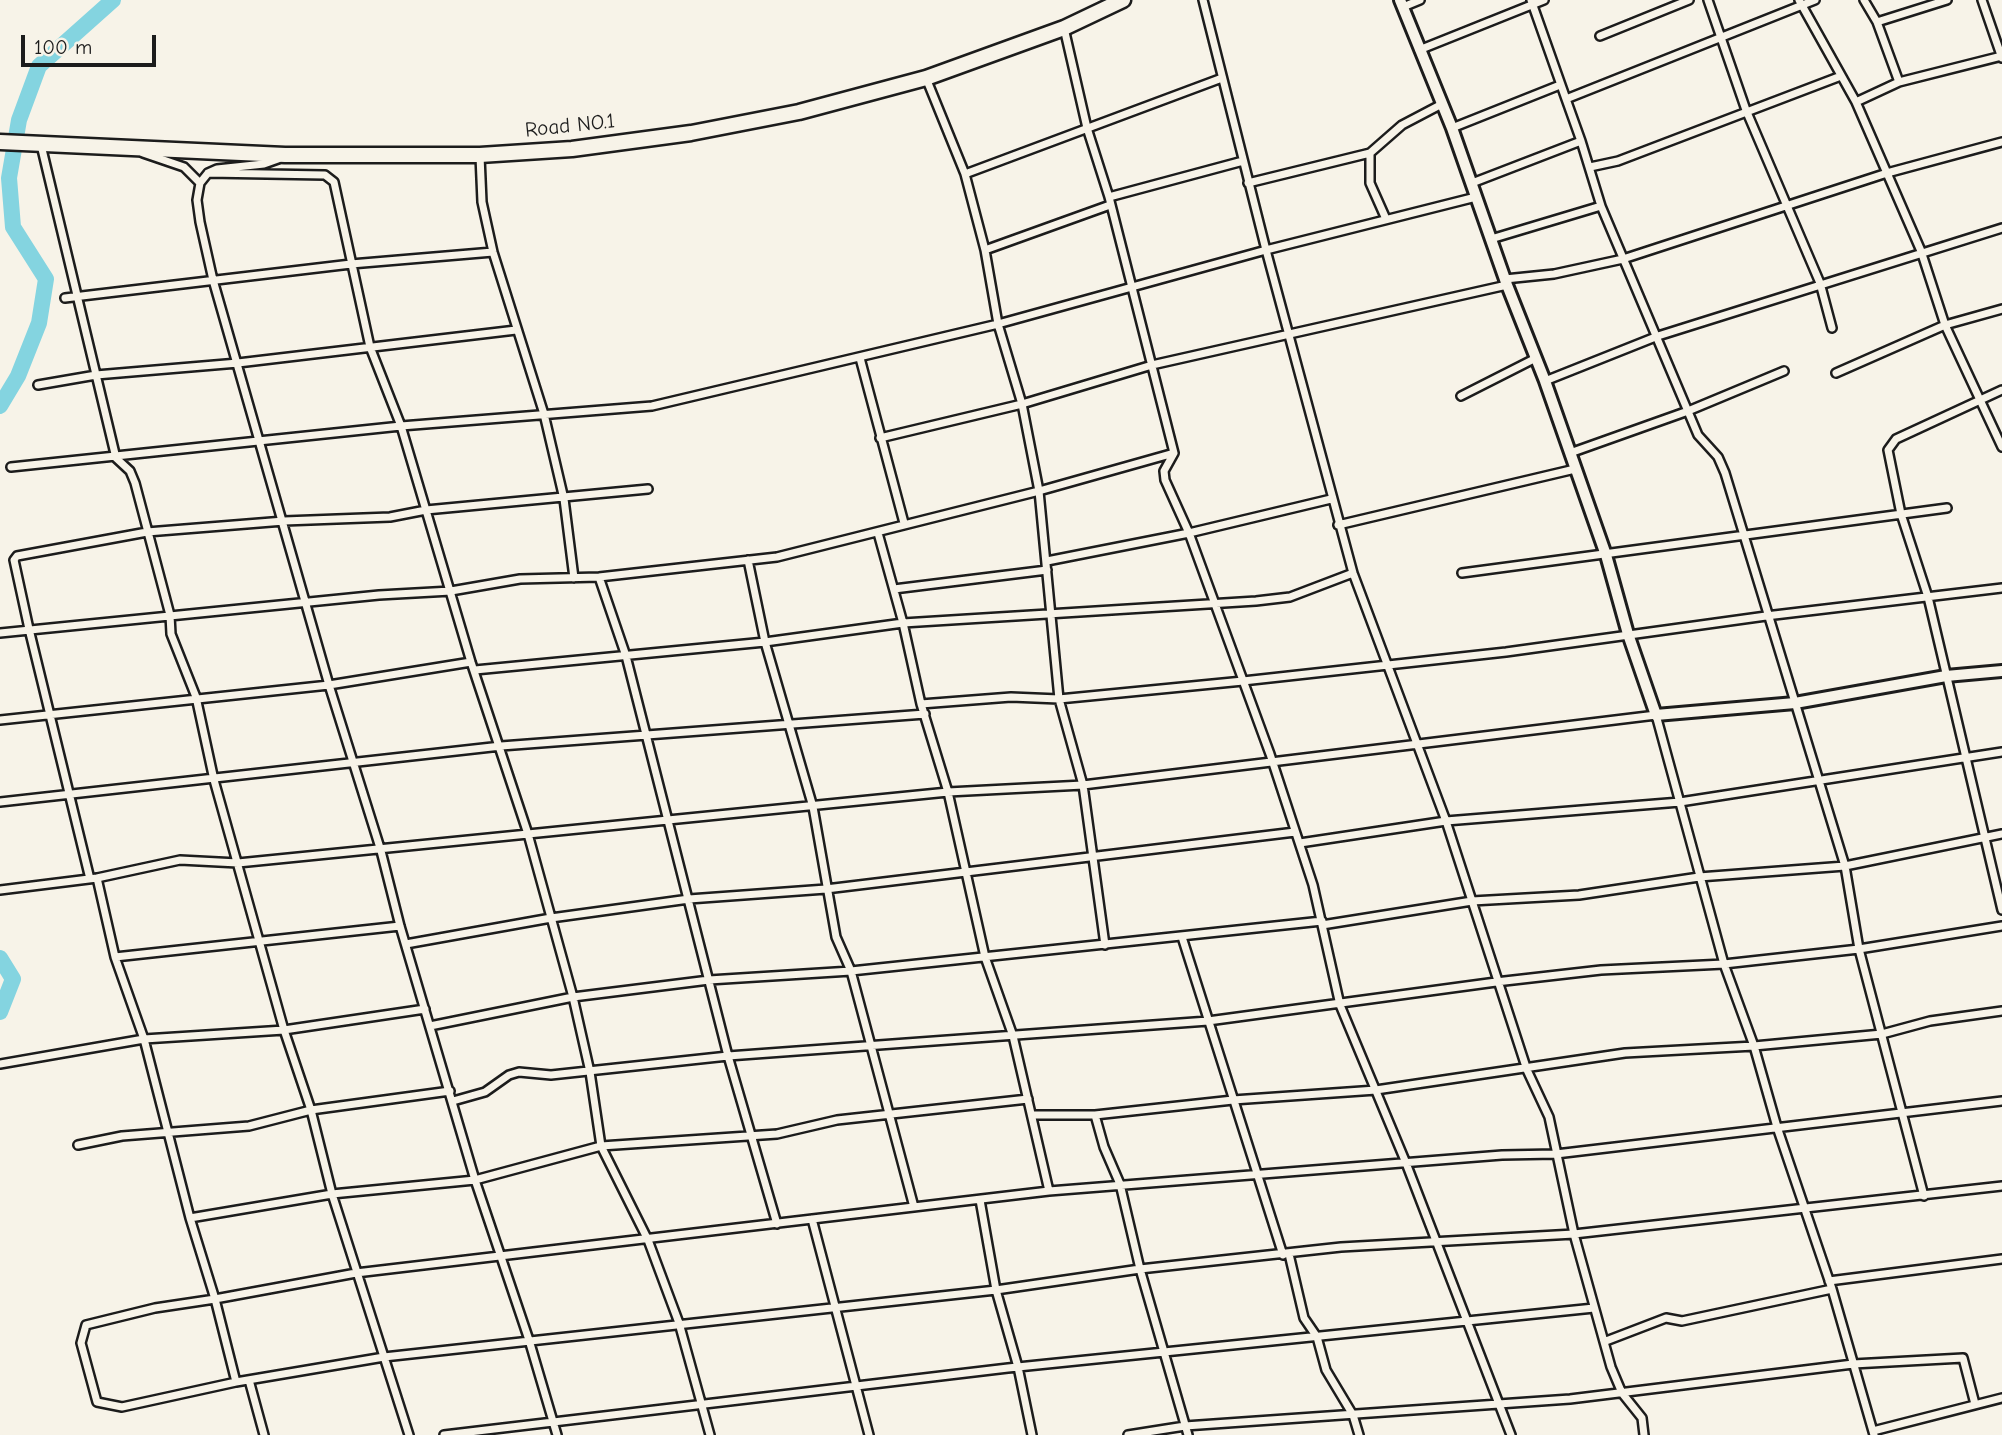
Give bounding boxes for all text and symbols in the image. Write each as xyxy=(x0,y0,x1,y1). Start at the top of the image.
scale bar xyxy=(24,21,159,65)
text: 100 m xyxy=(34,35,92,59)
street label: Road NO.1 xyxy=(524,109,616,143)

